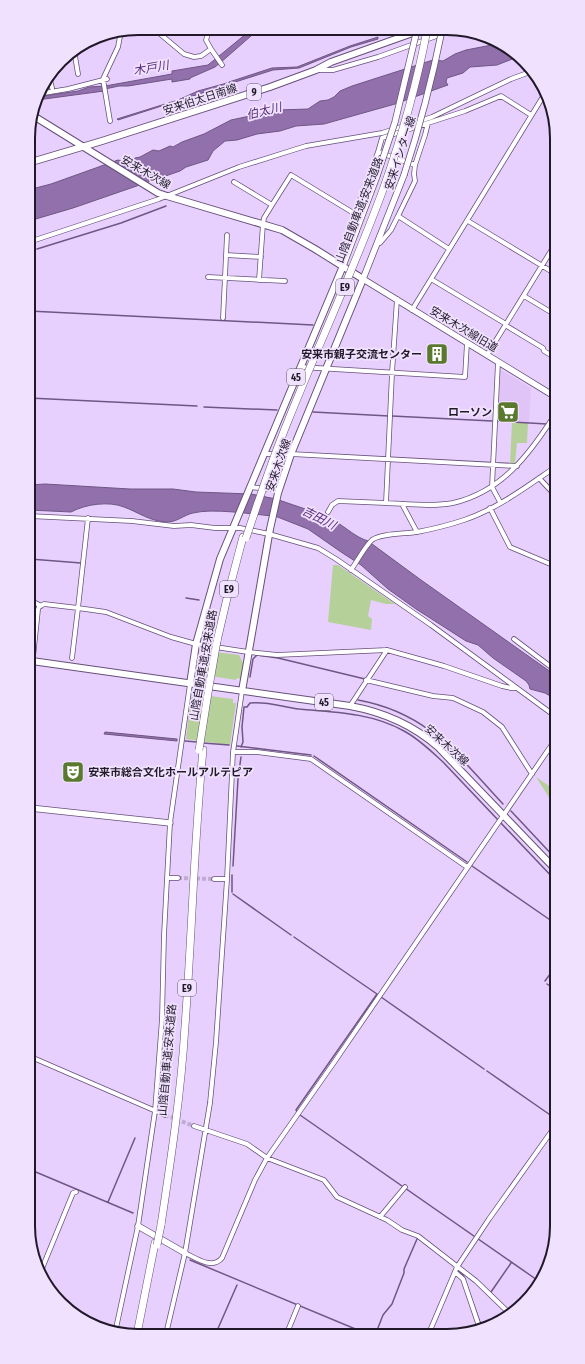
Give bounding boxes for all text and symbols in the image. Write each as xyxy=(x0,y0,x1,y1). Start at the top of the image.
water label: 木戸川 xyxy=(132,58,172,78)
street label: 安来伯太日南線 xyxy=(162,81,239,118)
road number: 9 xyxy=(247,84,261,100)
water label: 伯太川 xyxy=(245,99,285,122)
street label: 安来インター線 xyxy=(382,115,419,192)
street label: 安来木次線 xyxy=(119,153,173,192)
street label: 山陰自動車道;安来道路 xyxy=(333,155,386,265)
road number: E9 xyxy=(336,279,354,295)
street label: 安来木次線旧道 xyxy=(427,304,500,355)
building icon: 安来市親子交流センター xyxy=(424,341,450,367)
place label: 安来市親子交流センター xyxy=(301,348,422,361)
road number: 45 xyxy=(287,369,305,385)
supermarket icon: ローソン xyxy=(495,399,521,425)
place label: ローソン xyxy=(448,406,492,419)
street label: 安来木次線 xyxy=(263,437,294,493)
water label: 吉田川 xyxy=(300,504,340,533)
road number: E9 xyxy=(220,581,238,597)
street label: 山陰自動車道;安来道路 xyxy=(187,609,220,722)
road number: 45 xyxy=(315,694,333,710)
street label: 安来木次線 xyxy=(422,722,471,769)
theatre icon: 安来市総合文化ホールアルテピア xyxy=(60,759,86,785)
place label: 安来市総合文化ホールアルテピア xyxy=(88,766,253,779)
road number: E9 xyxy=(178,980,196,996)
street label: 山陰自動車道;安来道路 xyxy=(156,1004,179,1117)

